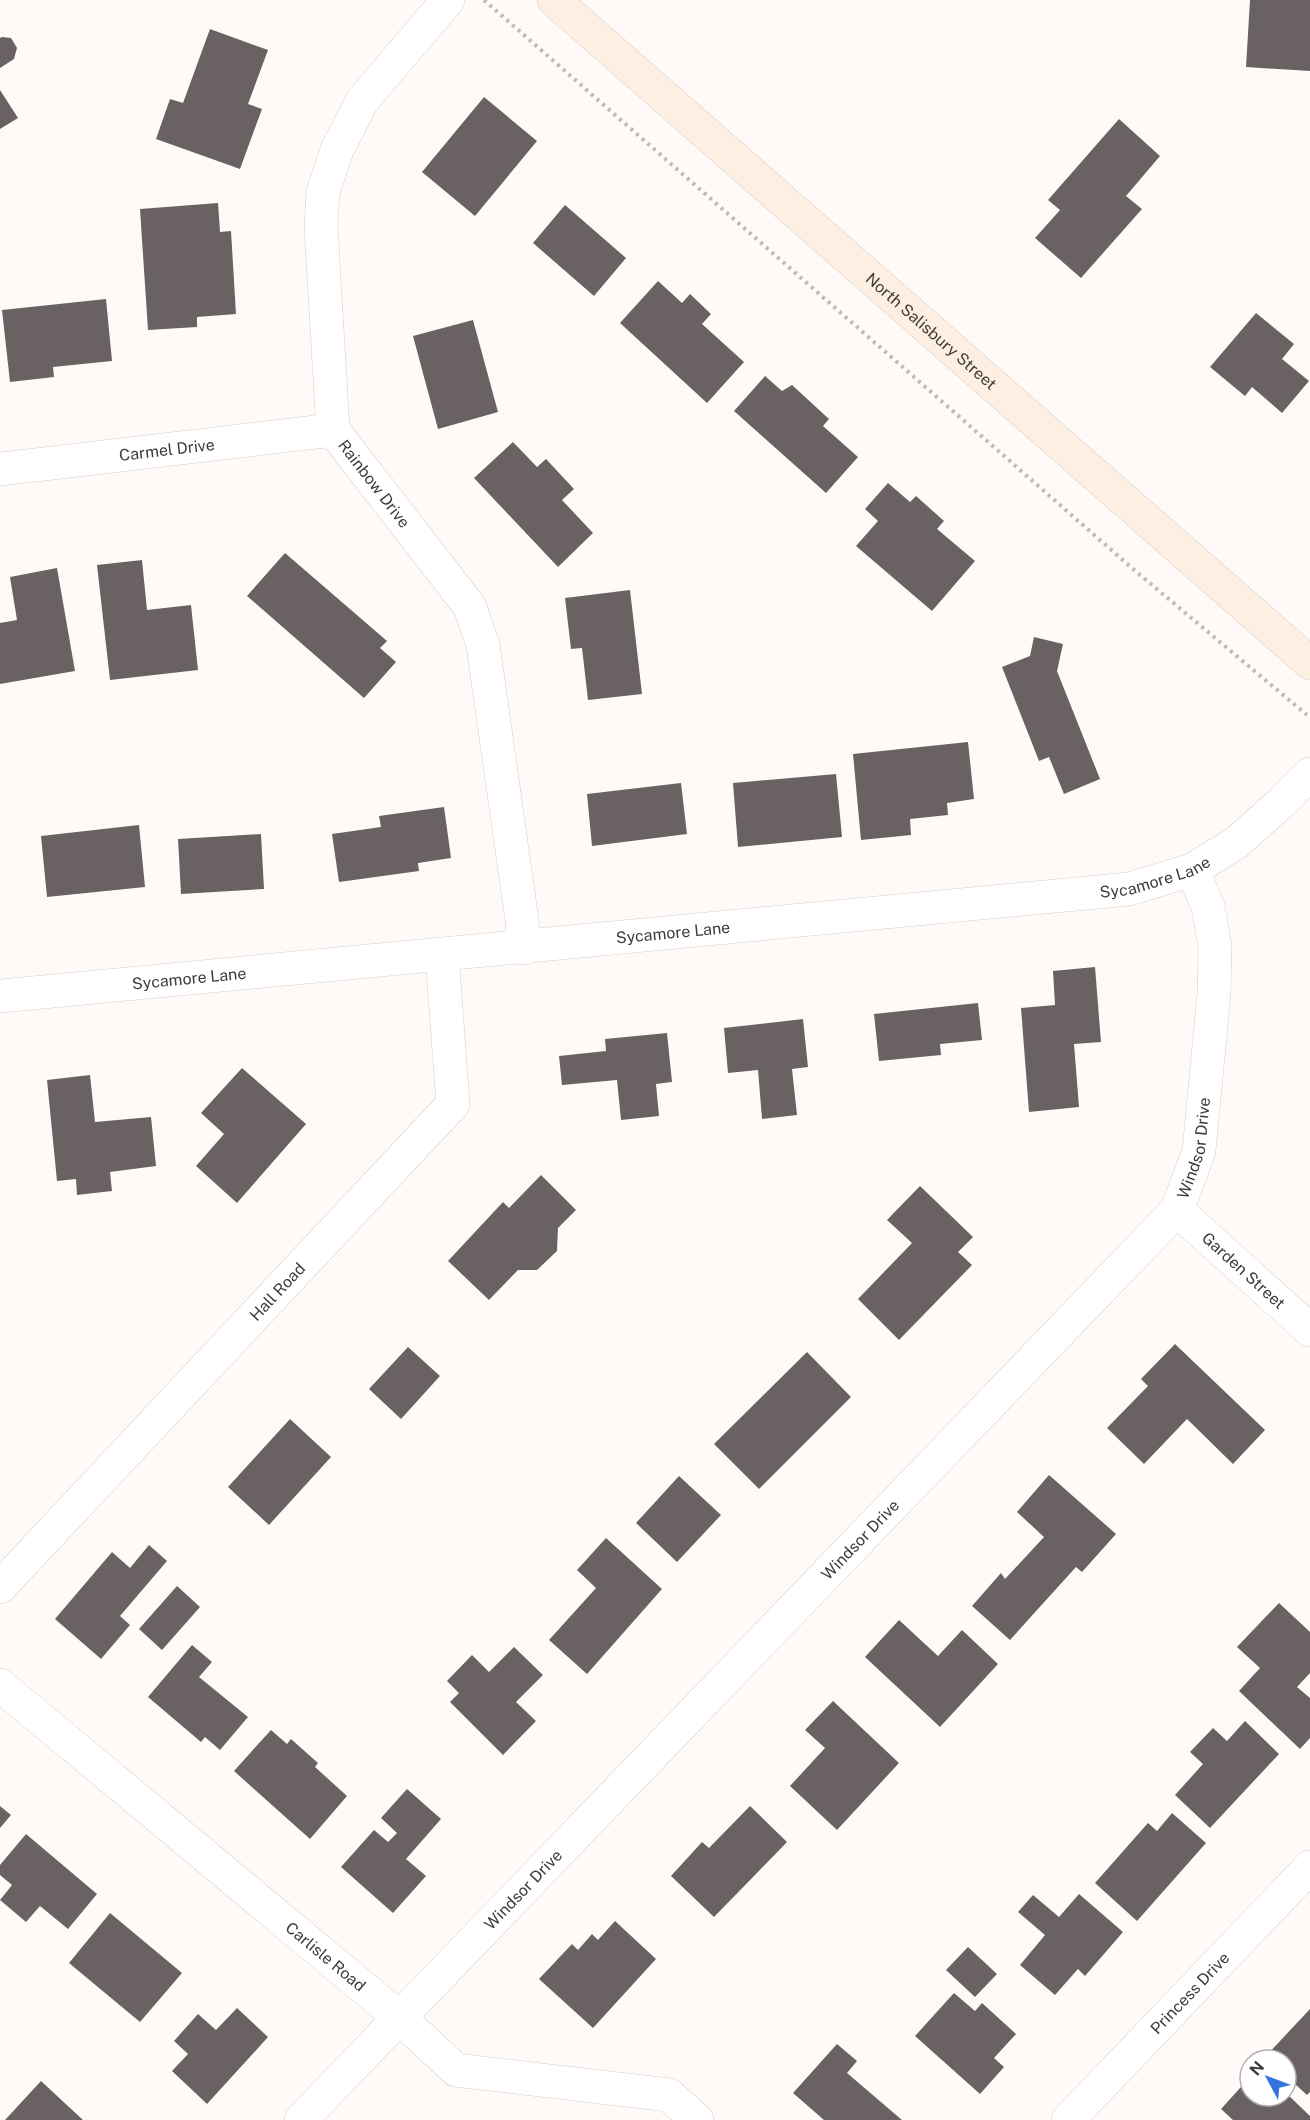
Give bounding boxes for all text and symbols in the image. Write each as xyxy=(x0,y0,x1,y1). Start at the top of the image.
street label: North Salisbury Street xyxy=(862,269,1000,394)
street label: Carmel Drive xyxy=(118,435,216,465)
street label: Rainbow Drive xyxy=(334,436,414,532)
street label: Sycamore Lane xyxy=(1099,852,1214,902)
street label: Sycamore Lane xyxy=(615,918,731,948)
street label: Sycamore Lane xyxy=(131,964,247,993)
street label: Windsor Drive xyxy=(1173,1097,1214,1201)
street label: Garden Street xyxy=(1198,1228,1289,1313)
street label: Hall Road xyxy=(246,1259,309,1325)
street label: Windsor Drive xyxy=(818,1496,903,1584)
street label: Windsor Drive xyxy=(480,1846,566,1934)
street label: Carlisle Road xyxy=(282,1918,369,1995)
street label: Princess Drive xyxy=(1147,1948,1233,2038)
north arrow xyxy=(1238,2048,1298,2108)
text: N xyxy=(1246,2058,1268,2079)

